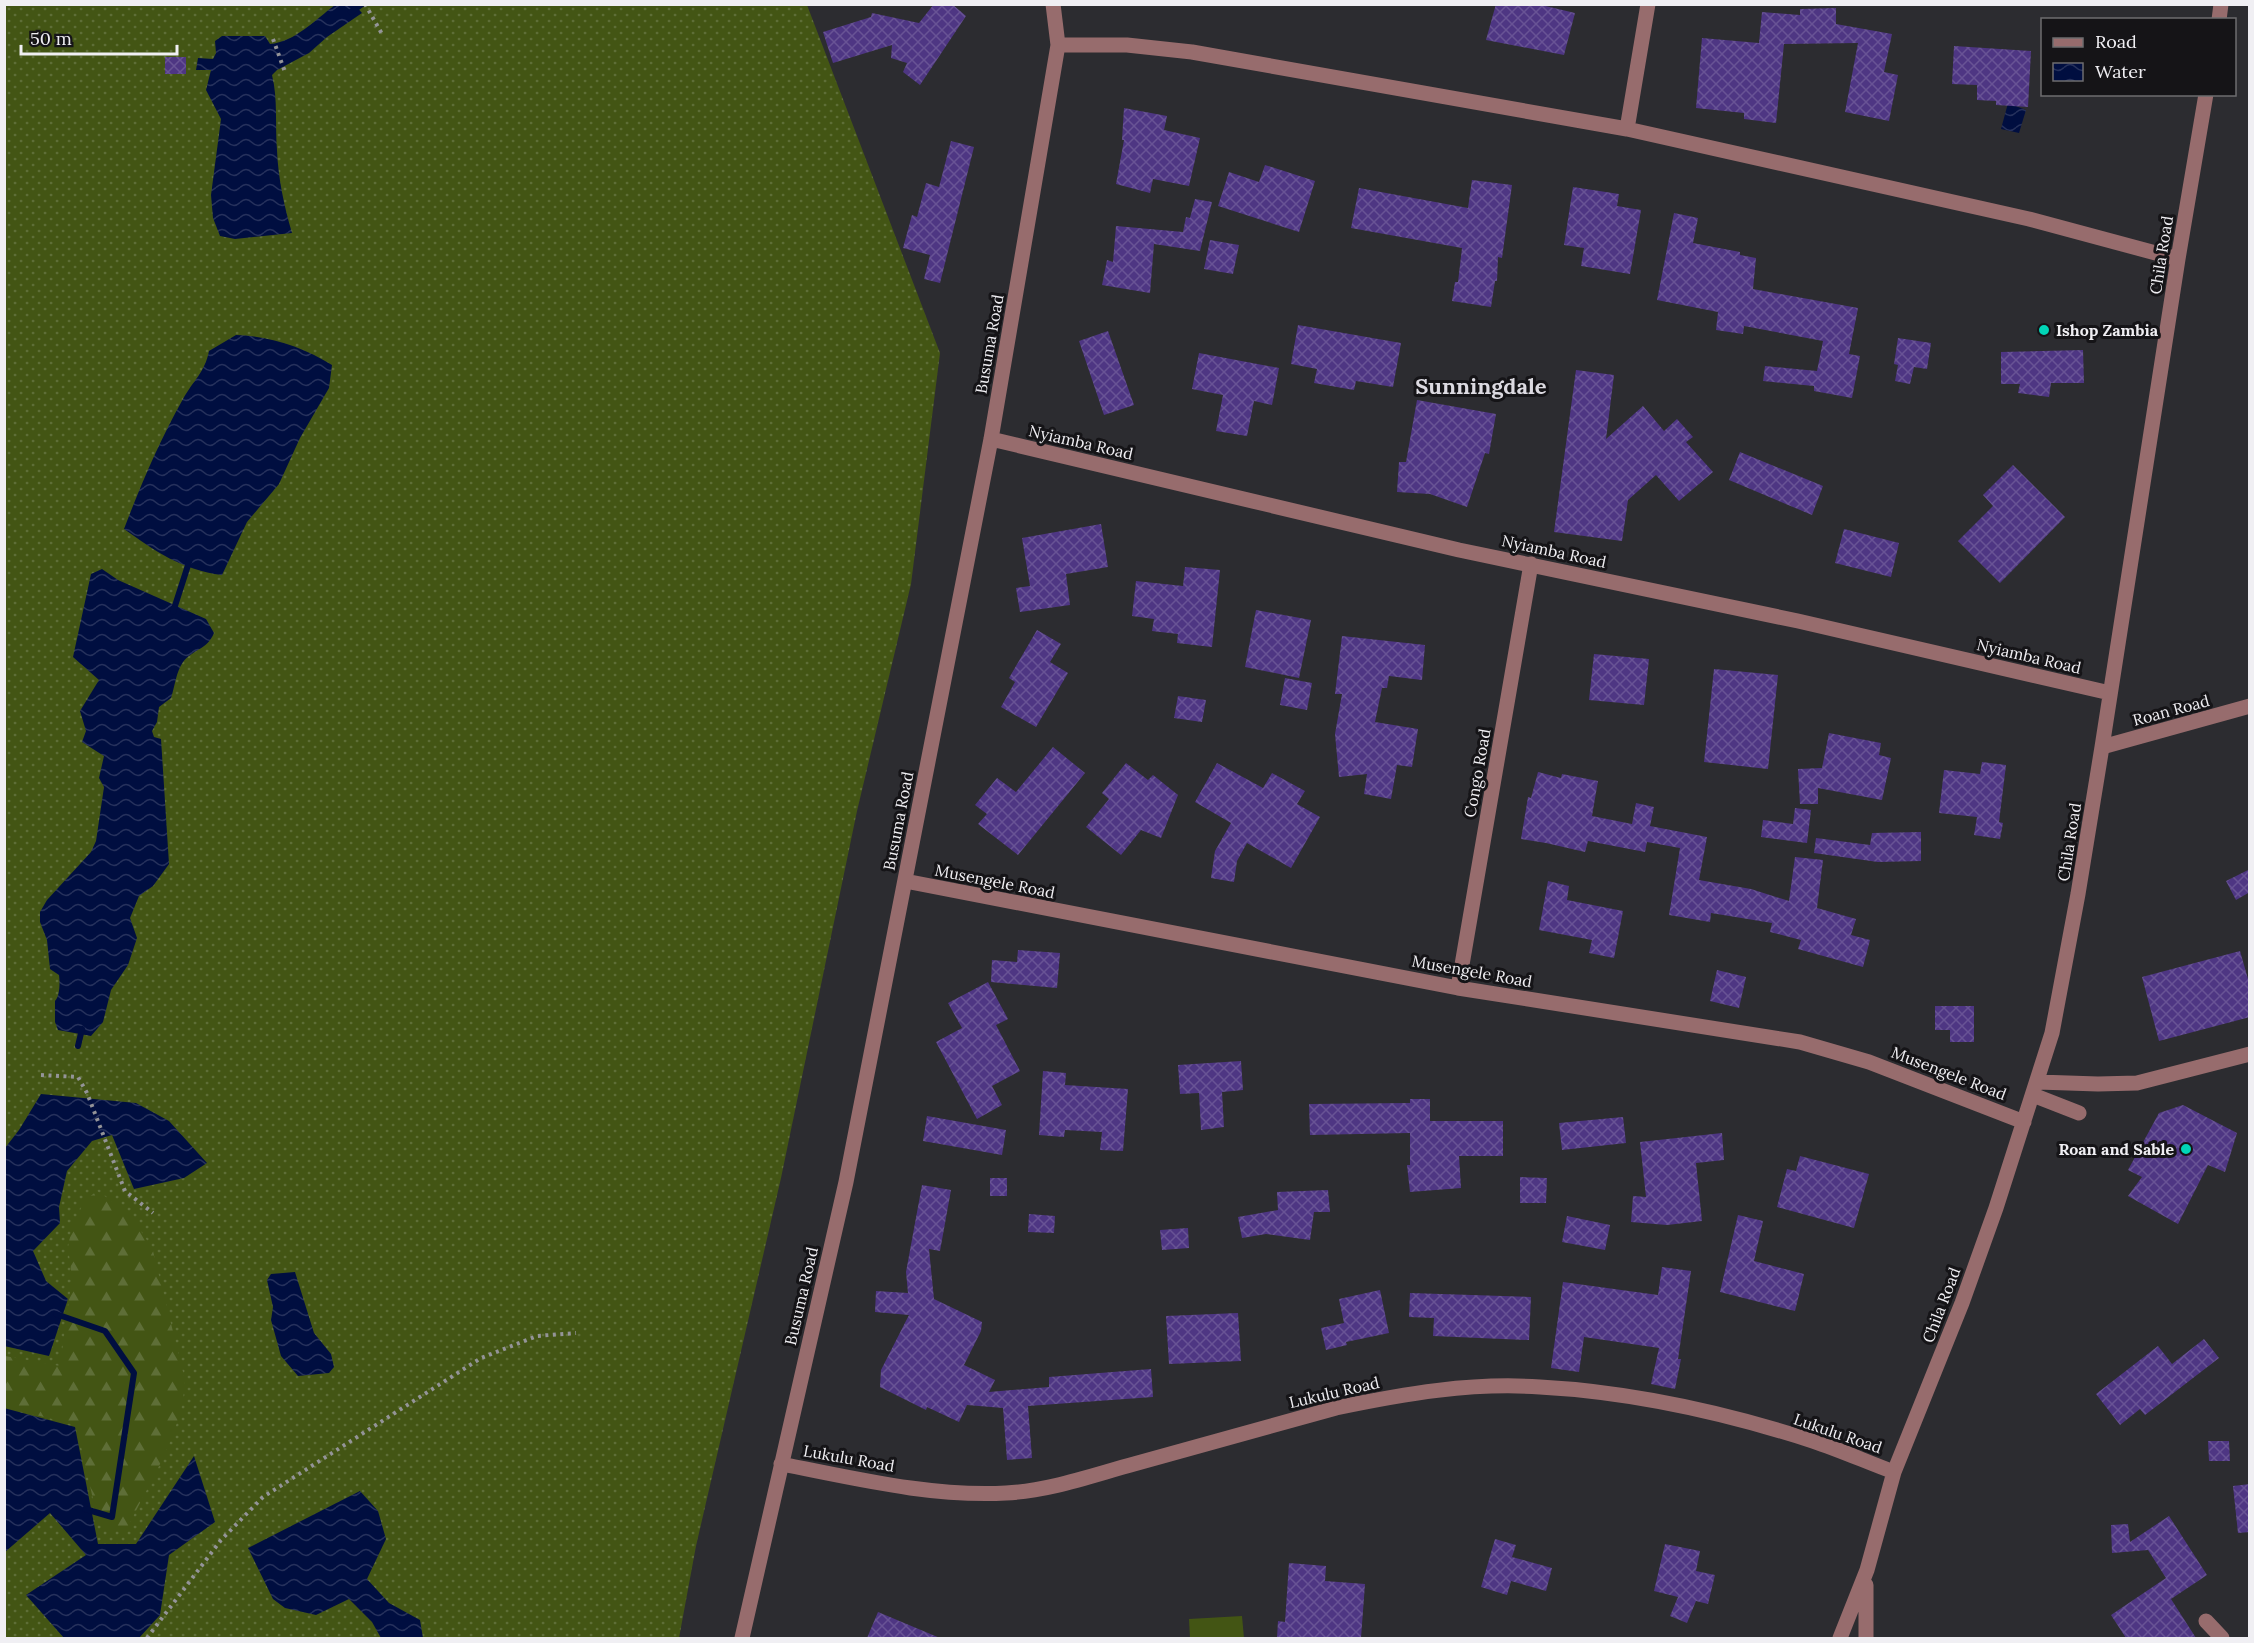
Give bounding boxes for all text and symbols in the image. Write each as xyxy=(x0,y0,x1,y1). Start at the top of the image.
scale bar xyxy=(21,18,177,56)
legend xyxy=(2041,18,2236,96)
text: 50 m xyxy=(30,27,72,50)
text: Road xyxy=(2095,30,2137,53)
text: Water xyxy=(2095,60,2146,83)
street label: Chila Road xyxy=(2145,214,2177,296)
street label: Busuma Road xyxy=(970,292,1008,395)
place label: Ishop Zambia xyxy=(2056,320,2159,340)
marker: Ishop Zambia xyxy=(2037,323,2051,337)
district label: Sunningdale xyxy=(1415,372,1547,400)
street label: Nyiamba Road xyxy=(1027,420,1136,464)
street label: Nyiamba Road xyxy=(1500,530,1609,572)
street label: Nyiamba Road xyxy=(1975,634,2084,678)
street label: Roan Road xyxy=(2130,690,2212,730)
street label: Congo Road xyxy=(1459,727,1495,819)
street label: Busuma Road xyxy=(879,769,917,872)
street label: Chila Road xyxy=(2053,801,2085,883)
street label: Musengele Road xyxy=(933,860,1057,903)
street label: Musengele Road xyxy=(1410,951,1534,992)
street label: Musengele Road xyxy=(1889,1042,2010,1104)
place label: Roan and Sable xyxy=(2058,1139,2174,1159)
marker: Roan and Sable xyxy=(2179,1142,2193,1156)
street label: Busuma Road xyxy=(780,1244,822,1347)
street label: Chila Road xyxy=(1917,1264,1965,1346)
street label: Lukulu Road xyxy=(1287,1372,1382,1412)
street label: Lukulu Road xyxy=(1791,1409,1885,1458)
street label: Lukulu Road xyxy=(802,1440,897,1476)

